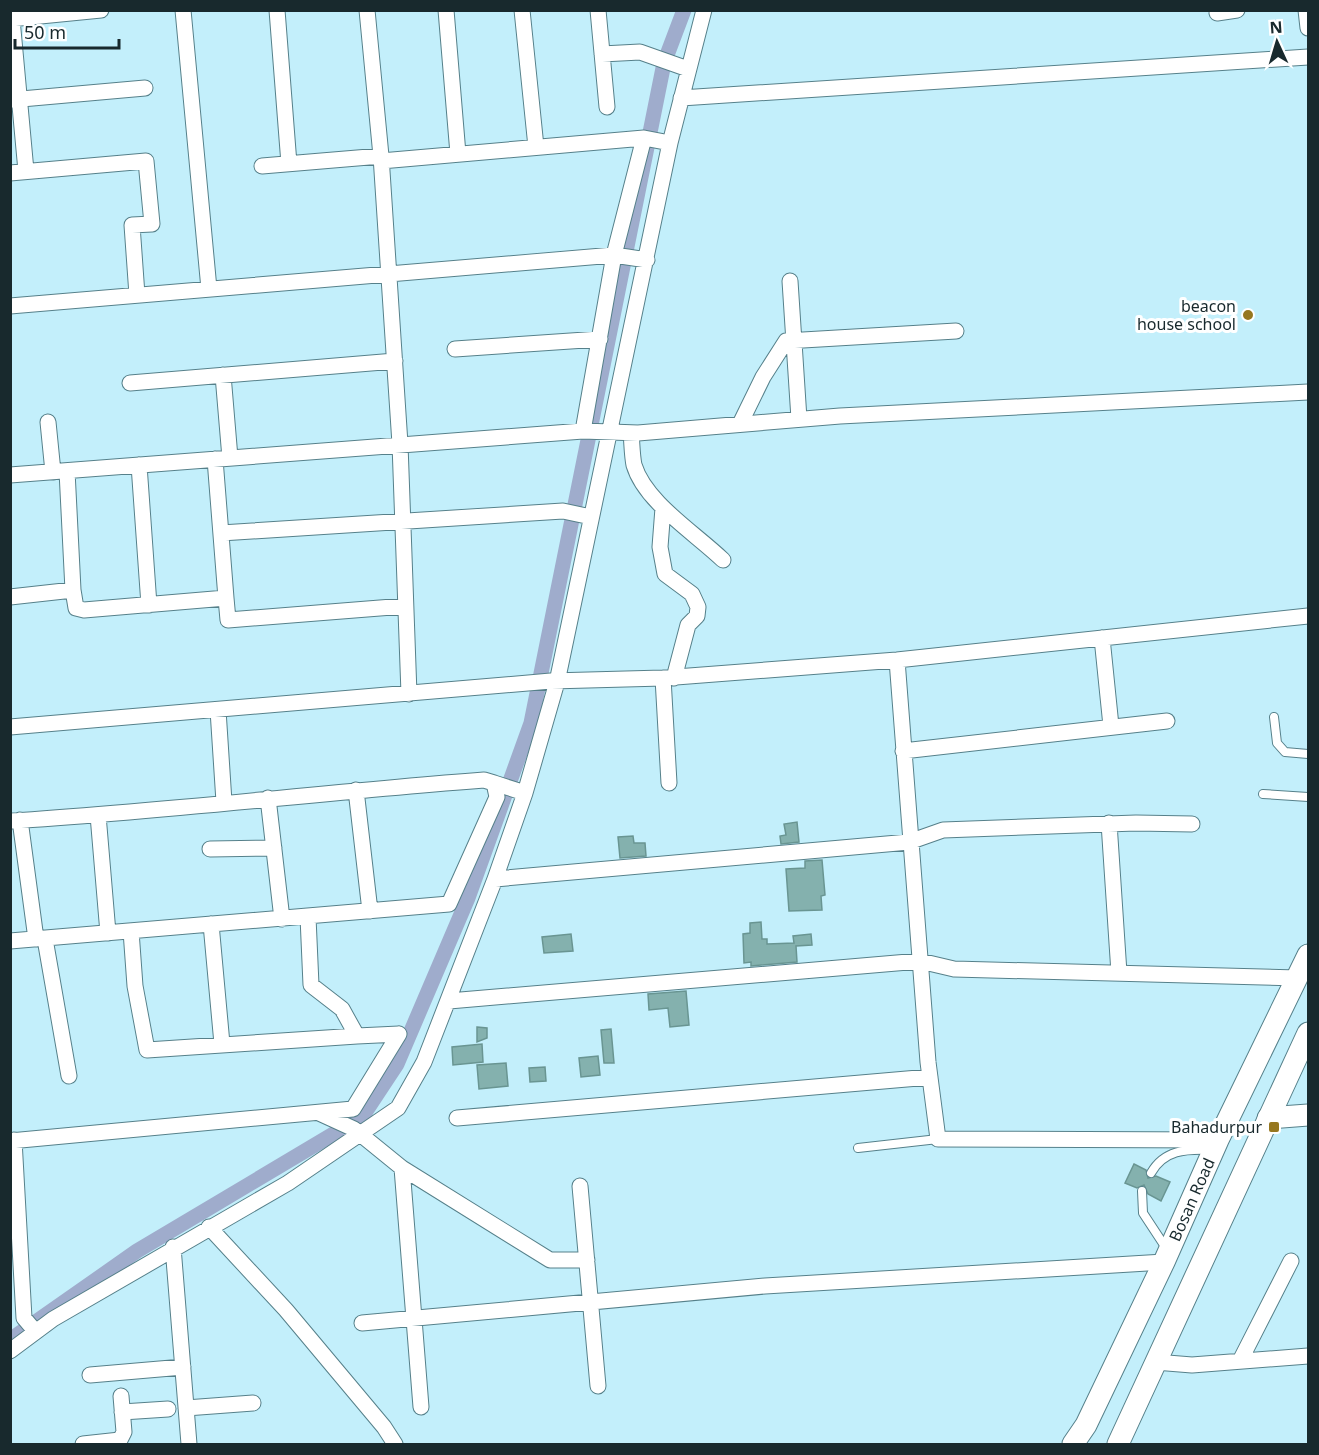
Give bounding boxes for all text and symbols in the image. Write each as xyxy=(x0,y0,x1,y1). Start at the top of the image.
scale bar xyxy=(15,12,118,50)
north arrow xyxy=(1247,12,1307,72)
text: N xyxy=(1269,16,1283,38)
text: 50 m xyxy=(24,20,66,44)
place label: beacon house school xyxy=(1137,295,1236,335)
marker: beacon house school xyxy=(1241,308,1255,322)
place label: Bahadurpur xyxy=(1171,1116,1262,1138)
marker: Bahadurpur xyxy=(1267,1120,1281,1134)
street label: Bosan Road xyxy=(1164,1154,1220,1245)

